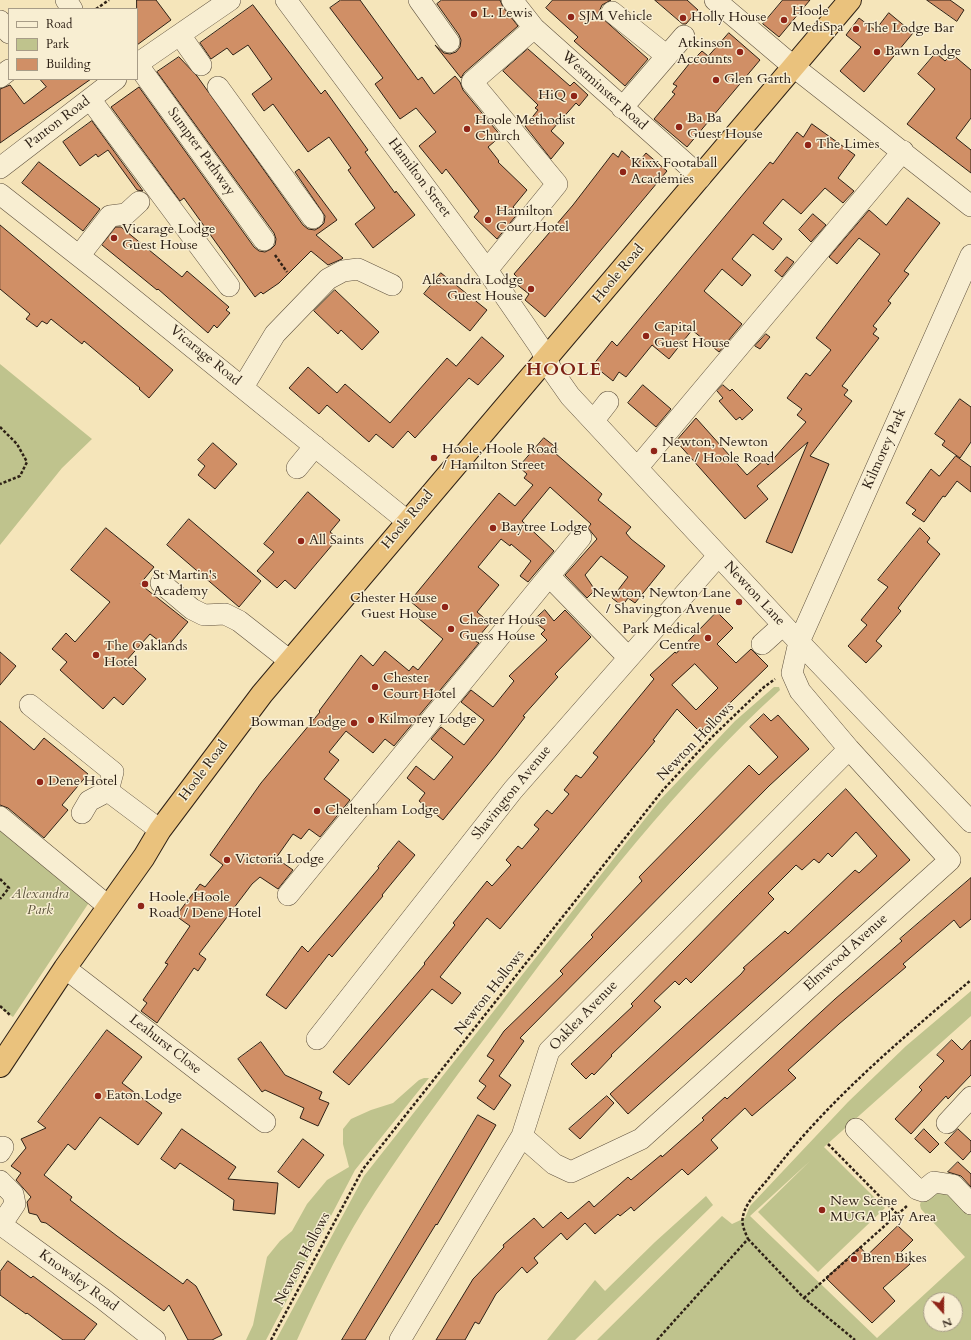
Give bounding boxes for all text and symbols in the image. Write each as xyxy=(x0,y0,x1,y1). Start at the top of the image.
place label: Hoole MediSpa xyxy=(792,4,843,36)
place label: L. Lewis xyxy=(482,6,532,22)
legend xyxy=(8,8,138,80)
marker: L. Lewis xyxy=(469,9,479,19)
place label: SJM Vehicle xyxy=(579,9,652,25)
place label: Holly House xyxy=(691,10,767,26)
marker: SJM Vehicle xyxy=(566,12,576,22)
marker: Holly House xyxy=(678,13,688,23)
marker: Hoole MediSpa xyxy=(779,15,789,25)
text: Road xyxy=(46,16,72,32)
place label: The Lodge Bar xyxy=(864,21,954,37)
marker: The Lodge Bar xyxy=(851,24,861,34)
text: Park xyxy=(46,36,69,52)
place label: Atkinson Accounts xyxy=(677,36,732,68)
place label: Bawn Lodge xyxy=(885,44,961,60)
marker: Atkinson Accounts xyxy=(735,47,745,57)
marker: Bawn Lodge xyxy=(872,47,882,57)
street label: Westminster Road xyxy=(558,48,650,134)
text: Building xyxy=(46,56,90,72)
place label: Glen Garth xyxy=(724,72,791,88)
marker: Glen Garth xyxy=(711,75,721,85)
place label: HiQ xyxy=(538,88,566,104)
marker: HiQ xyxy=(569,91,579,101)
street label: Panton Road xyxy=(22,93,94,153)
street label: Sumpter Pathway xyxy=(163,105,239,199)
place label: Ba Ba Guest House xyxy=(687,111,763,144)
place label: Hoole Methodist Church xyxy=(475,113,575,146)
marker: Ba Ba Guest House xyxy=(674,122,684,132)
marker: Hoole Methodist Church xyxy=(462,124,472,134)
street label: Hamilton Street xyxy=(384,135,454,221)
place label: The Limes xyxy=(816,137,879,153)
marker: The Limes xyxy=(803,140,813,150)
place label: Kixx Footaball Academies xyxy=(631,156,717,188)
marker: Kixx Footaball Academies xyxy=(618,167,628,177)
place label: Hamilton Court Hotel xyxy=(496,204,569,236)
marker: Hamilton Court Hotel xyxy=(483,215,493,225)
place label: Vicarage Lodge Guest House xyxy=(122,222,215,254)
marker: Vicarage Lodge Guest House xyxy=(109,233,119,243)
street label: Hoole Road xyxy=(590,241,648,307)
place label: Alexandra Lodge Guest House xyxy=(422,273,523,306)
marker: Alexandra Lodge Guest House xyxy=(526,284,536,294)
place label: Capital Guest House xyxy=(654,320,730,352)
street label: Vicarage Road xyxy=(166,322,244,390)
marker: Capital Guest House xyxy=(641,331,651,341)
district label: HOOLE xyxy=(526,360,602,382)
street label: Kilmorey Park xyxy=(860,406,910,492)
place label: Newton, Newton Lane / Hoole Road xyxy=(662,435,774,468)
place label: Hoole, Hoole Road / Hamilton Street xyxy=(442,442,557,474)
marker: Newton, Newton Lane / Hoole Road xyxy=(649,446,659,456)
marker: Hoole, Hoole Road / Hamilton Street xyxy=(429,453,439,463)
street label: Hoole Road xyxy=(379,487,437,553)
place label: Baytree Lodge xyxy=(501,520,588,536)
marker: Baytree Lodge xyxy=(488,523,498,533)
place label: All Saints xyxy=(309,533,364,549)
marker: All Saints xyxy=(296,536,306,546)
street label: Newton Lane xyxy=(720,558,788,630)
place label: St Martin's Academy xyxy=(153,568,217,600)
marker: St Martin's Academy xyxy=(140,579,150,589)
place label: Newton, Newton Lane / Shavington Avenue xyxy=(592,586,731,618)
place label: Chester House Guest House xyxy=(350,591,437,624)
marker: Newton, Newton Lane / Shavington Avenue xyxy=(734,597,744,607)
marker: Chester House Guest House xyxy=(440,602,450,612)
place label: Chester House Guess House xyxy=(459,613,546,646)
place label: Park Medical Centre xyxy=(622,622,700,654)
marker: Chester House Guess House xyxy=(446,624,456,634)
marker: Park Medical Centre xyxy=(703,633,713,643)
place label: The Oaklands Hotel xyxy=(104,639,187,672)
marker: The Oaklands Hotel xyxy=(91,650,101,660)
place label: Chester Court Hotel xyxy=(383,671,456,704)
marker: Chester Court Hotel xyxy=(370,682,380,692)
street label: Newton Hollows xyxy=(654,699,738,785)
place label: Kilmorey Lodge xyxy=(379,712,477,728)
place label: Bowman Lodge xyxy=(250,715,346,731)
marker: Kilmorey Lodge xyxy=(366,715,376,725)
marker: Bowman Lodge xyxy=(349,718,359,728)
street label: Hoole Road xyxy=(176,737,232,805)
street label: Shavington Avenue xyxy=(469,742,555,844)
place label: Dene Hotel xyxy=(48,774,117,790)
marker: Dene Hotel xyxy=(35,777,45,787)
place label: Cheltenham Lodge xyxy=(325,803,439,819)
marker: Cheltenham Lodge xyxy=(312,806,322,816)
place label: Victoria Lodge xyxy=(235,852,324,868)
marker: Victoria Lodge xyxy=(222,855,232,865)
park label: Alexandra Park xyxy=(11,887,69,920)
place label: Hoole, Hoole Road / Dene Hotel xyxy=(149,890,261,922)
marker: Hoole, Hoole Road / Dene Hotel xyxy=(136,901,146,911)
street label: Elmwood Avenue xyxy=(801,911,891,995)
street label: Newton Hollows xyxy=(452,947,528,1039)
street label: Oaklea Avenue xyxy=(546,978,622,1054)
street label: Leahurst Close xyxy=(126,1012,204,1078)
place label: Eaton Lodge xyxy=(106,1088,182,1104)
marker: Eaton Lodge xyxy=(93,1091,103,1101)
place label: New Scene MUGA Play Area xyxy=(830,1194,936,1226)
marker: New Scene MUGA Play Area xyxy=(817,1205,827,1215)
street label: Newton Hollows xyxy=(271,1210,335,1308)
street label: Knowsley Road xyxy=(35,1247,121,1315)
place label: Bren Bikes xyxy=(862,1251,927,1267)
marker: Bren Bikes xyxy=(849,1254,859,1264)
north arrow xyxy=(923,1292,963,1332)
text: N xyxy=(940,1314,954,1331)

